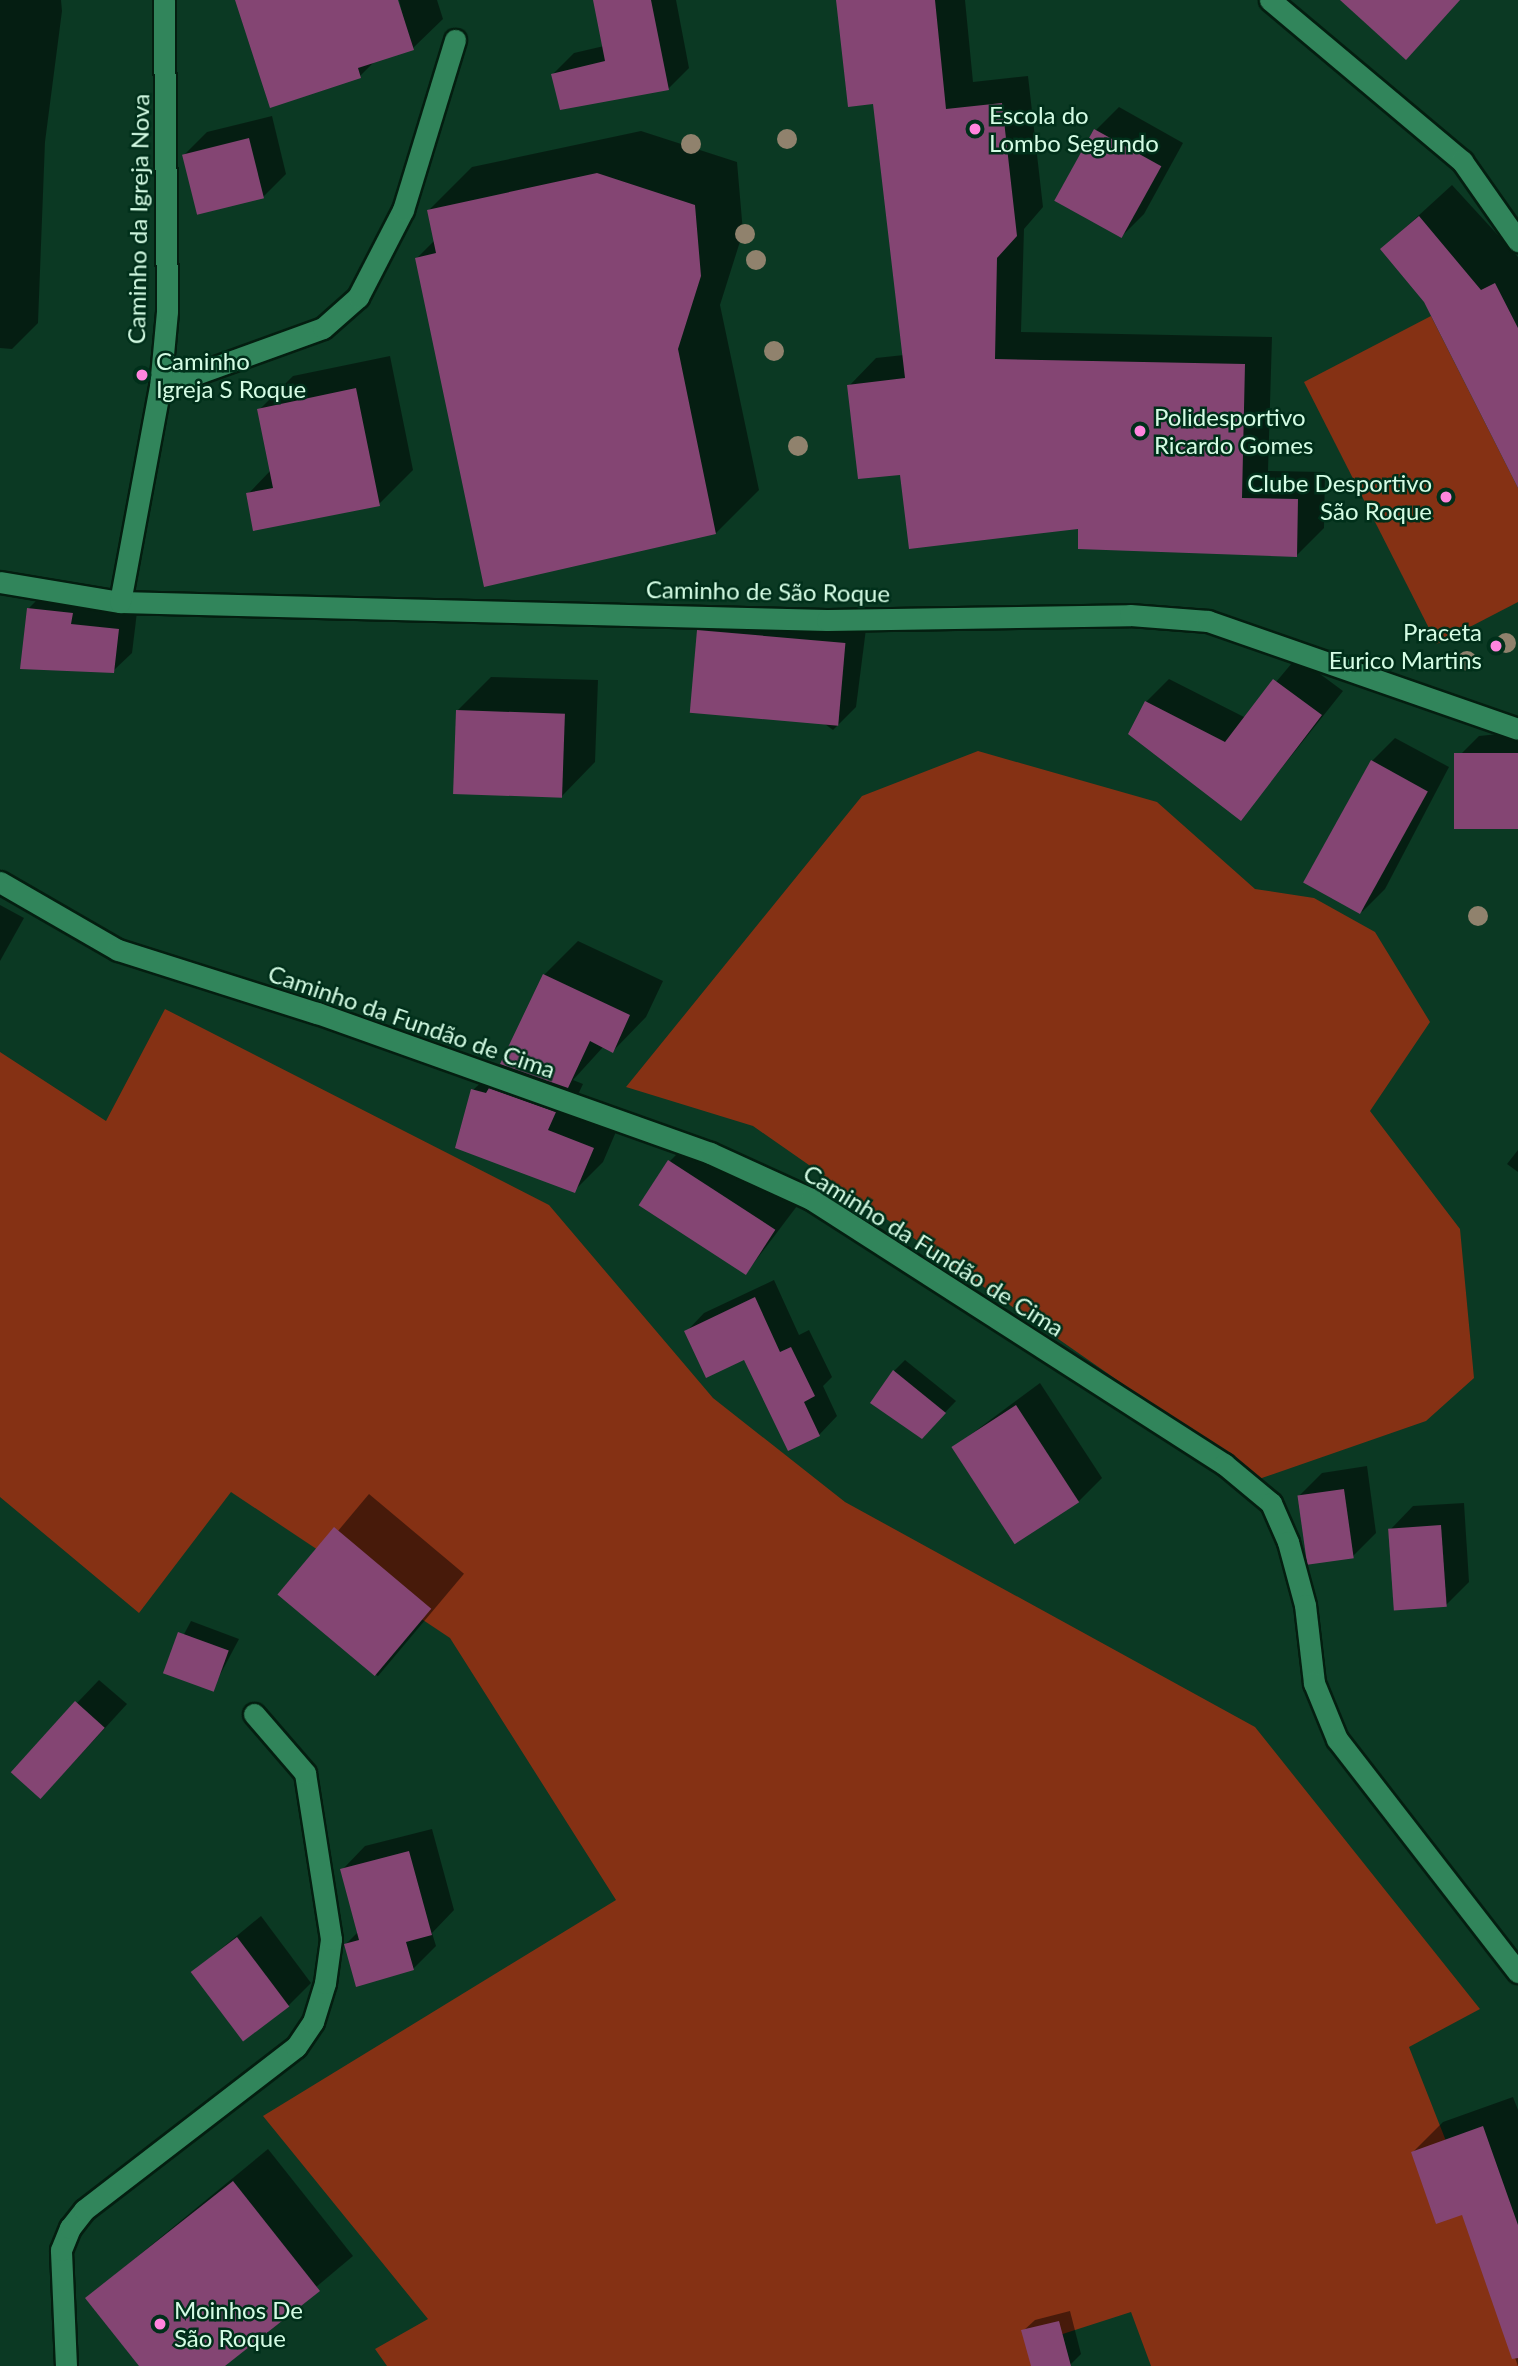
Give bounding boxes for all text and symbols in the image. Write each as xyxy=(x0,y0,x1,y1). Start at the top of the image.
street label: Caminho da Igreja Nova xyxy=(121,94,155,344)
place label: Escola do Lombo Segundo xyxy=(989,101,1159,157)
marker: Escola do Lombo Segundo xyxy=(967,121,983,137)
place label: Caminho Igreja S Roque xyxy=(156,347,306,403)
marker: Caminho Igreja S Roque xyxy=(134,367,150,383)
place label: Polidesportivo Ricardo Gomes xyxy=(1154,403,1313,459)
marker: Polidesportivo Ricardo Gomes xyxy=(1132,423,1148,439)
place label: Clube Desportivo São Roque xyxy=(1247,469,1432,525)
marker: Clube Desportivo São Roque xyxy=(1438,489,1454,505)
street label: Caminho de São Roque xyxy=(646,574,890,608)
place label: Praceta Eurico Martins xyxy=(1329,618,1482,674)
marker: Praceta Eurico Martins xyxy=(1488,638,1504,654)
street label: Caminho da Fundão de Cima xyxy=(265,958,559,1084)
street label: Caminho da Fundão de Cima xyxy=(798,1158,1070,1342)
place label: Moinhos De São Roque xyxy=(174,2296,303,2352)
marker: Moinhos De São Roque xyxy=(152,2316,168,2332)

